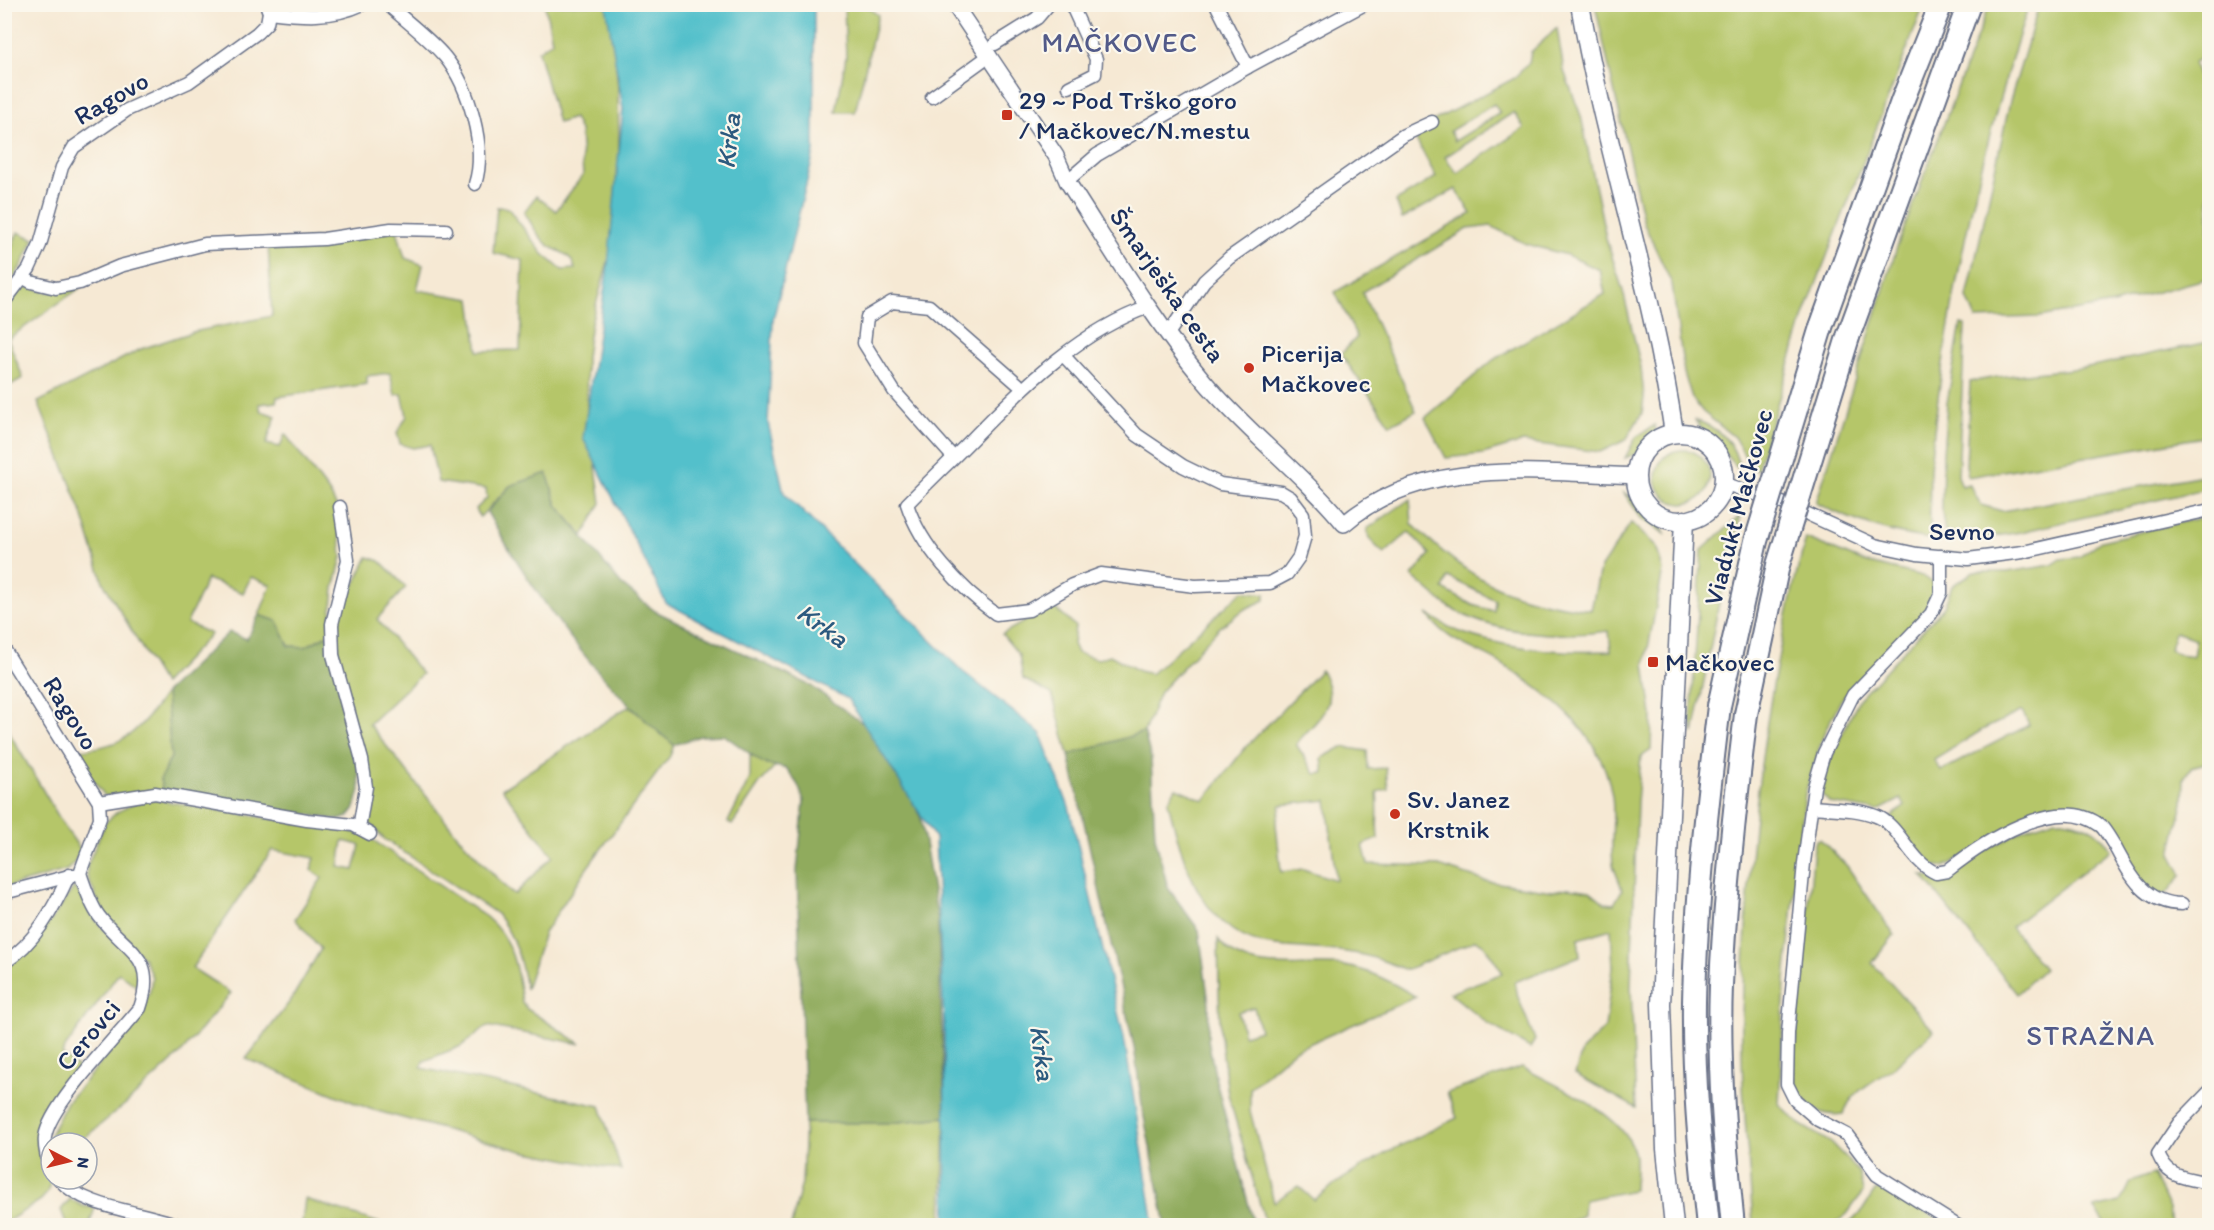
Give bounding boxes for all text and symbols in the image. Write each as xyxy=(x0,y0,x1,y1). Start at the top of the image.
district label: MAČKOVEC xyxy=(1041,25,1199,59)
street label: Ragovo xyxy=(68,64,154,132)
place label: 29 ~ Pod Trško goro / Mačkovec/N.mestu xyxy=(1019,84,1250,146)
marker: 29 ~ Pod Trško goro / Mačkovec/N.mestu xyxy=(1000,108,1014,122)
water label: Krka xyxy=(709,111,747,170)
street label: Šmarješka cesta xyxy=(1103,201,1233,369)
place label: Picerija Mačkovec xyxy=(1261,337,1371,399)
marker: Picerija Mačkovec xyxy=(1242,361,1256,375)
street label: Viadukt Mačkovec xyxy=(1696,405,1780,609)
street label: Sevno xyxy=(1929,515,1995,547)
water label: Krka xyxy=(791,596,856,655)
place label: Mačkovec xyxy=(1665,646,1775,678)
marker: Mačkovec xyxy=(1646,655,1660,669)
street label: Ragovo xyxy=(36,670,106,756)
place label: Sv. Janez Krstnik xyxy=(1407,783,1510,845)
marker: Sv. Janez Krstnik xyxy=(1388,807,1402,821)
street label: Cerovci xyxy=(49,993,127,1077)
district label: STRAŽNA xyxy=(2026,1018,2156,1052)
water label: Krka xyxy=(1023,1023,1063,1084)
north arrow xyxy=(39,1131,99,1191)
text: N xyxy=(73,1156,93,1169)

